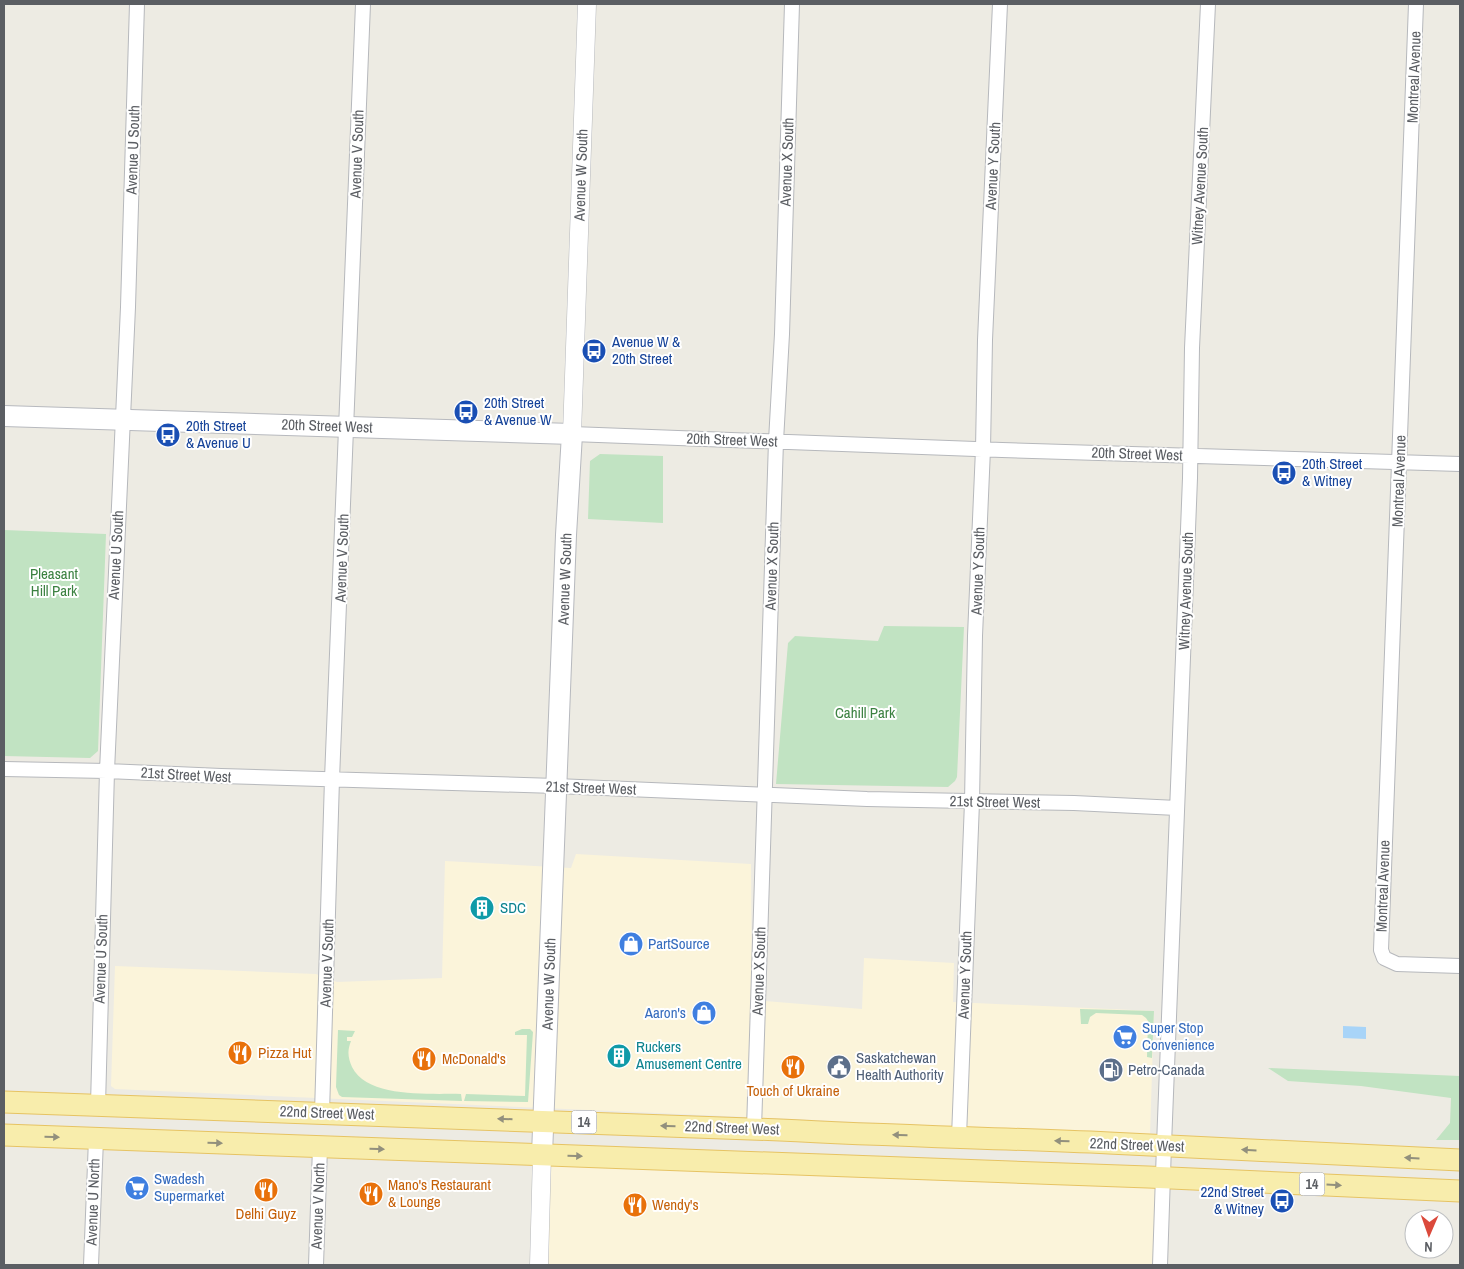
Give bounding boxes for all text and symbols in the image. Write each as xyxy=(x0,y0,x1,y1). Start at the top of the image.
street label: Montreal Avenue xyxy=(1401,30,1426,123)
street label: Avenue U South xyxy=(120,105,145,196)
street label: Avenue V South xyxy=(344,109,369,200)
street label: Avenue X South xyxy=(774,117,799,208)
street label: Avenue Y South xyxy=(980,121,1005,212)
street label: Witney Avenue South xyxy=(1186,126,1213,245)
street label: Avenue W South xyxy=(568,129,593,222)
place label: Avenue W & 20th Street xyxy=(611,331,681,369)
bus stop icon: Avenue W & 20th Street xyxy=(581,338,607,364)
place label: 20th Street & Avenue W xyxy=(484,392,552,430)
bus stop icon: 20th Street & Avenue W xyxy=(453,399,479,425)
street label: 20th Street West xyxy=(281,413,374,438)
place label: 20th Street & Avenue U xyxy=(186,415,251,453)
bus stop icon: 20th Street & Avenue U xyxy=(155,422,181,448)
street label: 20th Street West xyxy=(686,427,779,452)
street label: Montreal Avenue xyxy=(1386,434,1411,527)
street label: 20th Street West xyxy=(1091,441,1184,466)
place label: 20th Street & Witney xyxy=(1302,453,1363,491)
bus stop icon: 20th Street & Witney xyxy=(1271,460,1297,486)
street label: Avenue U South xyxy=(103,510,128,601)
street label: Avenue V South xyxy=(329,513,354,604)
street label: Avenue X South xyxy=(759,521,784,612)
street label: Avenue Y South xyxy=(965,527,990,616)
street label: Witney Avenue South xyxy=(1173,532,1198,650)
street label: Avenue W South xyxy=(552,533,577,626)
park label: Pleasant Hill Park xyxy=(30,563,79,601)
park label: Cahill Park xyxy=(835,702,896,723)
street label: 21st Street West xyxy=(140,762,232,787)
street label: 21st Street West xyxy=(545,775,637,800)
street label: 21st Street West xyxy=(949,790,1041,813)
street label: Montreal Avenue xyxy=(1370,839,1395,932)
building icon: SDC xyxy=(469,895,495,921)
place label: SDC xyxy=(500,897,526,918)
street label: Avenue U South xyxy=(88,914,113,1005)
street label: Avenue V South xyxy=(314,918,339,1009)
street label: Avenue X South xyxy=(746,926,771,1017)
shop icon: PartSource xyxy=(618,931,644,957)
street label: Avenue Y South xyxy=(952,931,977,1020)
place label: PartSource xyxy=(648,933,710,954)
street label: Avenue W South xyxy=(536,938,561,1031)
shop icon: Aaron's xyxy=(691,1000,717,1026)
place label: Aaron's xyxy=(644,1002,686,1023)
place label: Super Stop Convenience xyxy=(1142,1017,1215,1055)
supermarket icon: Super Stop Convenience xyxy=(1112,1024,1138,1050)
place label: Ruckers Amusement Centre xyxy=(635,1036,742,1074)
restaurant icon: Pizza Hut xyxy=(227,1040,253,1066)
place label: Pizza Hut xyxy=(258,1042,312,1063)
building icon: Ruckers Amusement Centre xyxy=(606,1043,632,1069)
restaurant icon: McDonald's xyxy=(411,1046,437,1072)
place label: Saskatchewan Health Authority xyxy=(856,1047,944,1085)
place label: McDonald's xyxy=(442,1048,506,1069)
restaurant icon: Touch of Ukraine xyxy=(780,1054,806,1080)
public building icon: Saskatchewan Health Authority xyxy=(826,1054,852,1080)
fuel station icon: Petro-Canada xyxy=(1098,1057,1124,1083)
place label: Petro-Canada xyxy=(1128,1059,1205,1080)
place label: Touch of Ukraine xyxy=(747,1080,840,1101)
street label: 22nd Street West xyxy=(279,1100,375,1125)
road number: 14 xyxy=(572,1110,596,1134)
one-way arrow xyxy=(497,1115,513,1123)
street label: 22nd Street West xyxy=(684,1115,780,1140)
one-way arrow xyxy=(660,1121,676,1129)
one-way arrow xyxy=(892,1131,908,1139)
street label: 22nd Street West xyxy=(1089,1132,1185,1157)
one-way arrow xyxy=(45,1133,61,1141)
one-way arrow xyxy=(1054,1137,1070,1145)
one-way arrow xyxy=(207,1139,223,1147)
one-way arrow xyxy=(369,1145,385,1153)
one-way arrow xyxy=(1241,1145,1257,1153)
one-way arrow xyxy=(567,1153,583,1161)
one-way arrow xyxy=(1403,1153,1419,1161)
street label: Avenue U North xyxy=(80,1158,105,1247)
street label: Avenue V North xyxy=(305,1162,330,1251)
place label: Swadesh Supermarket xyxy=(154,1168,225,1206)
road number: 14 xyxy=(1300,1172,1324,1196)
place label: Mano's Restaurant & Lounge xyxy=(388,1174,491,1212)
supermarket icon: Swadesh Supermarket xyxy=(124,1175,150,1201)
restaurant icon: Delhi Guyz xyxy=(253,1177,279,1203)
restaurant icon: Mano's Restaurant & Lounge xyxy=(358,1181,384,1207)
place label: 22nd Street & Witney xyxy=(1200,1181,1265,1219)
one-way arrow xyxy=(1327,1182,1343,1190)
bus stop icon: 22nd Street & Witney xyxy=(1269,1188,1295,1214)
restaurant icon: Wendy's xyxy=(622,1192,648,1218)
place label: Wendy's xyxy=(652,1194,699,1215)
place label: Delhi Guyz xyxy=(236,1203,296,1224)
north arrow xyxy=(1404,1209,1454,1259)
text: N xyxy=(1424,1238,1433,1256)

